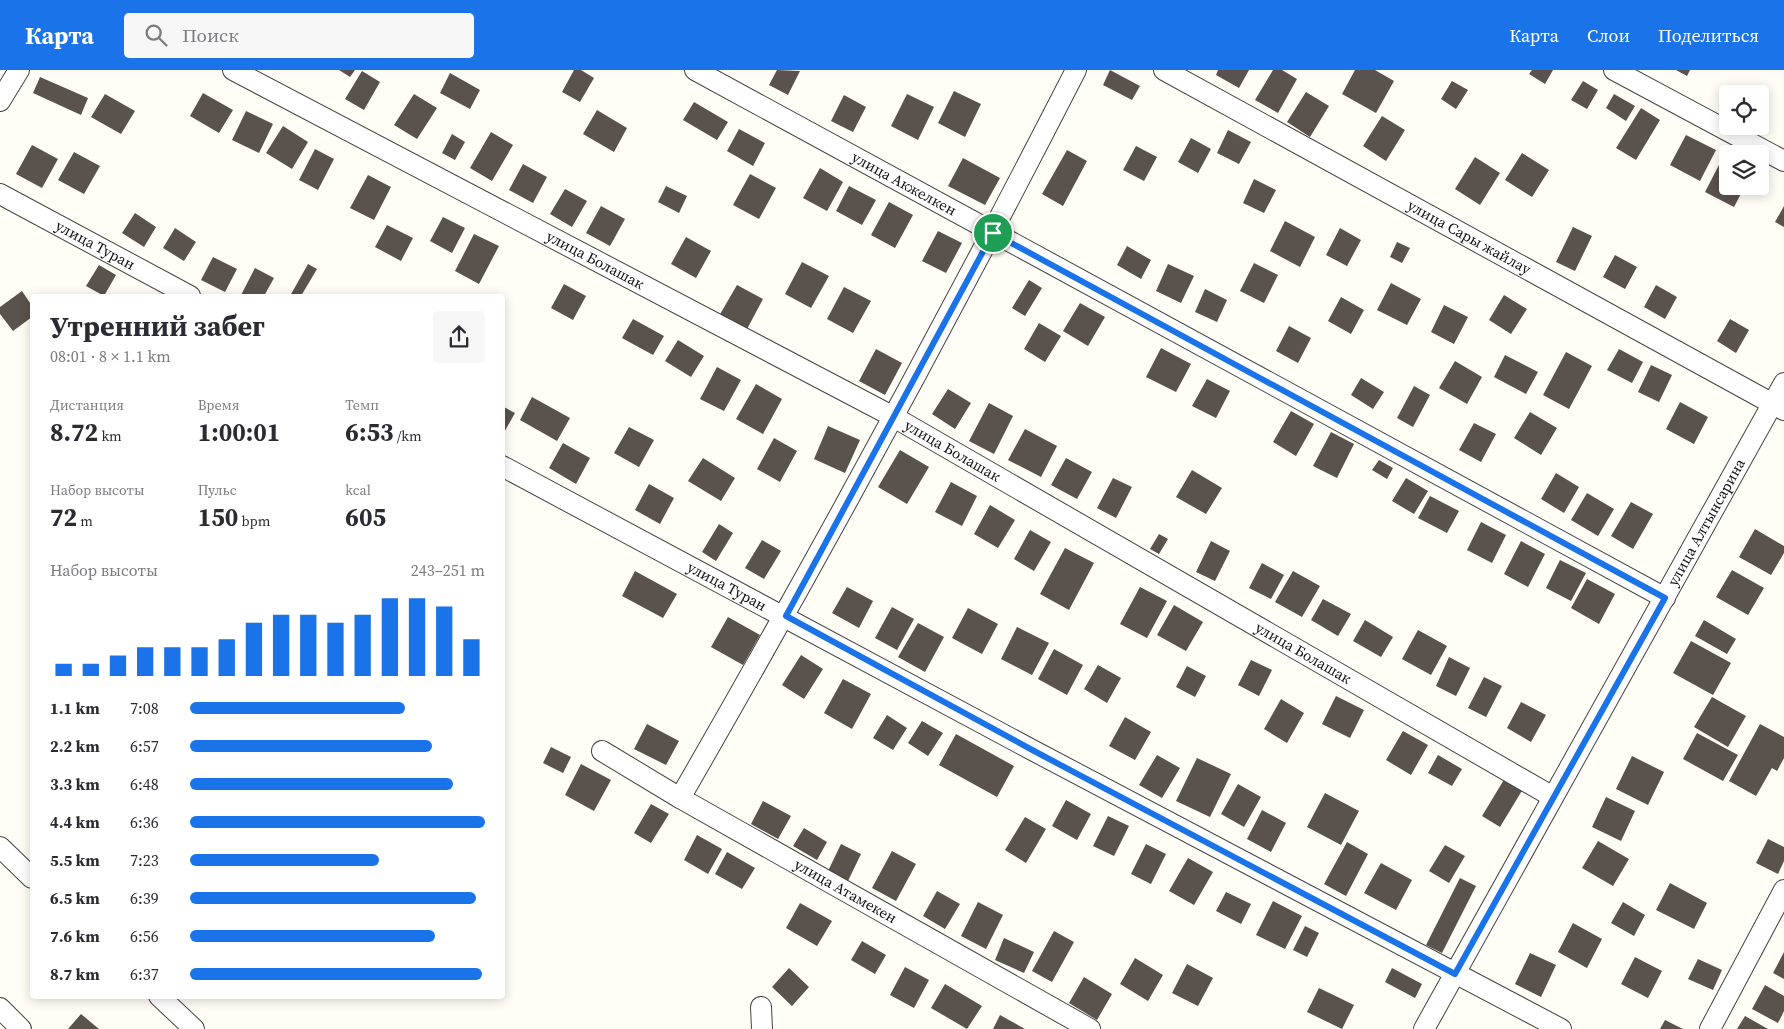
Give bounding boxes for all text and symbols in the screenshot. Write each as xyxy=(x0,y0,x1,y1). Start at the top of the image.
search box xyxy=(124,13,474,58)
text: Карта xyxy=(25,19,94,52)
icon: search xyxy=(142,21,170,49)
text: Поиск xyxy=(182,22,239,48)
text: Карта xyxy=(1509,23,1559,48)
text: Слои xyxy=(1587,23,1630,48)
text: Поделиться xyxy=(1658,23,1759,48)
map controls xyxy=(1719,85,1769,195)
button: locate xyxy=(1719,85,1769,135)
button: layers xyxy=(1719,145,1769,195)
street label: улица Акжелкен xyxy=(848,146,960,220)
street label: улица Сары жайлау xyxy=(1404,194,1535,279)
pin xyxy=(972,212,1014,254)
street label: улица Туран xyxy=(52,215,139,275)
icon: arrive xyxy=(979,219,1007,247)
street label: улица Болашак xyxy=(543,225,649,294)
text: Утренний забег xyxy=(50,307,265,345)
button: share xyxy=(433,311,485,363)
text: 08:01 · 8 × 1.1 km xyxy=(50,345,171,367)
text: Дистанция xyxy=(50,395,124,415)
text: Время xyxy=(198,395,239,415)
text: Темп xyxy=(345,395,379,415)
street label: улица Болашак xyxy=(901,414,1005,487)
text: 8.72 xyxy=(50,415,98,449)
text: 1:00:01 xyxy=(198,415,280,449)
text: 6:53 xyxy=(345,415,393,449)
text: km xyxy=(98,426,122,446)
text: /km xyxy=(393,426,422,446)
street label: улица Алтынсарина xyxy=(1662,454,1750,590)
text: Набор высоты xyxy=(50,480,144,500)
text: Пульс xyxy=(198,480,237,500)
text: kcal xyxy=(345,480,371,500)
text: 72 xyxy=(50,500,77,534)
text: 150 xyxy=(198,500,238,534)
text: 605 xyxy=(345,500,386,534)
text: m xyxy=(77,511,93,531)
text: bpm xyxy=(238,511,270,531)
street label: улица Туран xyxy=(684,556,771,616)
text: Набор высоты xyxy=(50,559,158,581)
text: 243–251 m xyxy=(411,559,485,581)
street label: улица Болашак xyxy=(1252,617,1356,689)
text: 1.1 km xyxy=(50,697,100,719)
text: 7:08 xyxy=(130,697,159,719)
text: 2.2 km xyxy=(50,735,100,757)
text: 6:57 xyxy=(130,735,159,757)
text: 3.3 km xyxy=(50,773,100,795)
text: 6:48 xyxy=(130,773,159,795)
text: 4.4 km xyxy=(50,811,100,833)
text: 6:36 xyxy=(130,811,159,833)
text: 5.5 km xyxy=(50,849,100,871)
text: 7:23 xyxy=(130,849,159,871)
street label: улица Атамекен xyxy=(791,854,901,928)
text: 6.5 km xyxy=(50,887,100,909)
text: 6:39 xyxy=(130,887,159,909)
text: 7.6 km xyxy=(50,925,100,947)
text: 6:56 xyxy=(130,925,159,947)
text: 8.7 km xyxy=(50,963,100,985)
text: 6:37 xyxy=(130,963,159,985)

